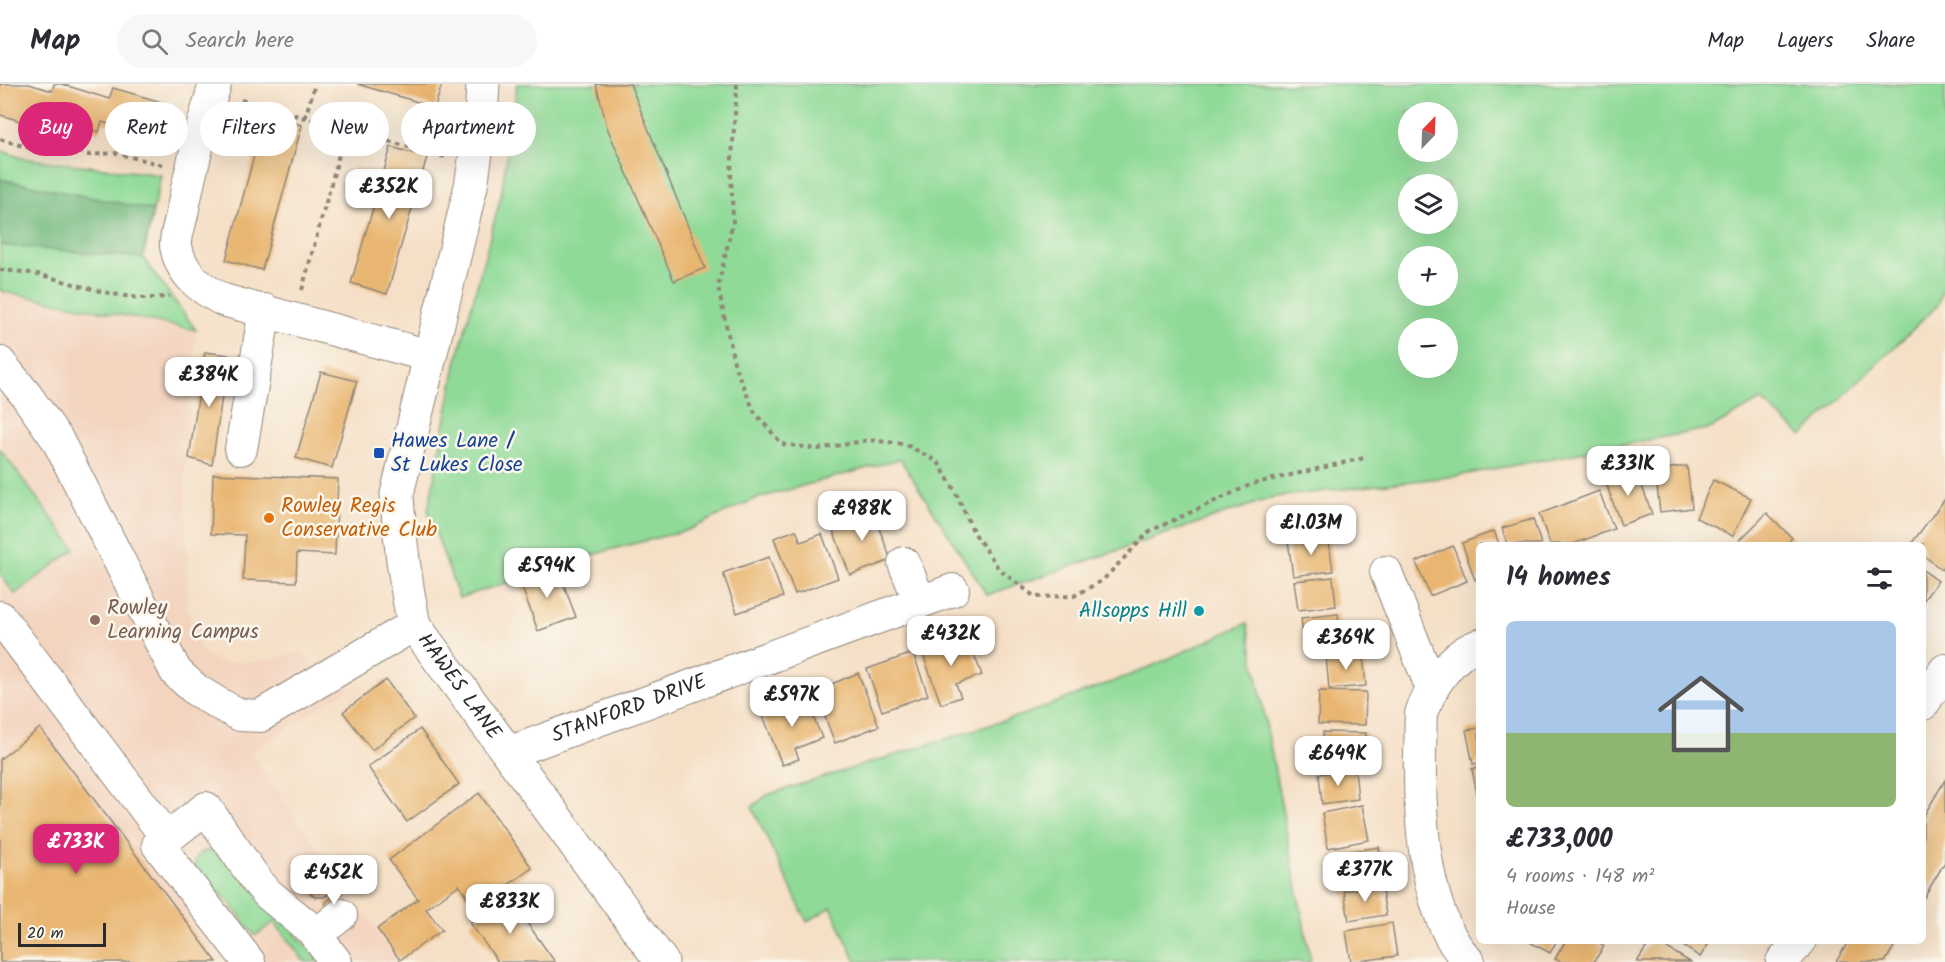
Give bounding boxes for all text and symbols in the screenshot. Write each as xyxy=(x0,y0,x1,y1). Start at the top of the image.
search box xyxy=(117,14,537,68)
text: Map xyxy=(30,19,81,64)
text: Search here xyxy=(186,24,294,59)
icon: search xyxy=(138,25,171,58)
text: Map xyxy=(1707,25,1744,58)
text: Layers xyxy=(1777,25,1833,58)
text: Share xyxy=(1866,25,1915,58)
chip: Buy xyxy=(18,102,93,156)
chip: Rent xyxy=(105,102,188,156)
chip: Filters xyxy=(200,102,297,156)
chip: New xyxy=(309,102,389,156)
chip: Apartment xyxy=(401,102,536,156)
north arrow xyxy=(1398,102,1458,162)
map controls xyxy=(1398,102,1458,378)
pin: £352K xyxy=(347,169,431,220)
text: £352K xyxy=(359,172,419,204)
button: layers xyxy=(1398,174,1458,234)
button: + xyxy=(1398,246,1458,306)
button: − xyxy=(1398,318,1458,378)
pin: £384K xyxy=(167,357,251,408)
text: £384K xyxy=(179,360,239,392)
place label: Hawes Lane / St Lukes Close xyxy=(391,425,523,482)
marker: Hawes Lane / St Lukes Close xyxy=(372,446,386,460)
pin: £331K xyxy=(1586,446,1670,497)
text: £331K xyxy=(1601,449,1655,481)
place label: Rowley Regis Conservative Club xyxy=(281,490,437,547)
pin: £988K xyxy=(820,491,904,542)
text: £988K xyxy=(832,494,892,526)
pin: £1.03M xyxy=(1262,505,1360,556)
text: £1.03M xyxy=(1280,508,1342,540)
marker: Rowley Regis Conservative Club xyxy=(262,511,276,525)
pin: £594K xyxy=(505,548,589,599)
text: £594K xyxy=(518,551,576,583)
text: 14 homes xyxy=(1506,557,1611,599)
icon: filters xyxy=(1863,562,1896,595)
place label: Rowley Learning Campus xyxy=(107,592,259,649)
place label: Allsopps Hill xyxy=(1079,595,1187,628)
marker: Allsopps Hill xyxy=(1192,604,1206,618)
marker: Rowley Learning Campus xyxy=(88,613,102,627)
pin: £432K xyxy=(909,616,993,667)
text: £432K xyxy=(921,619,981,651)
pin: £369K xyxy=(1304,620,1388,671)
text: £369K xyxy=(1317,623,1375,655)
street label: HAWES LANE xyxy=(409,626,510,747)
icon: home xyxy=(1647,660,1755,768)
street label: STANFORD DRIVE xyxy=(547,665,712,752)
pin: £597K xyxy=(750,677,834,728)
text: £597K xyxy=(764,680,820,712)
pin: £649K xyxy=(1296,736,1380,787)
text: £649K xyxy=(1309,739,1367,771)
text: £733,000 xyxy=(1506,819,1613,861)
pin: £733K xyxy=(34,824,118,875)
text: £733K xyxy=(47,827,105,859)
pin: £377K xyxy=(1323,852,1407,903)
pin: £452K xyxy=(292,855,376,906)
text: £377K xyxy=(1337,855,1393,887)
text: £452K xyxy=(304,858,364,890)
text: 4 rooms · 148 m² xyxy=(1506,861,1654,893)
pin: £833K xyxy=(468,884,552,935)
text: £833K xyxy=(480,887,540,919)
text: House xyxy=(1506,893,1556,925)
scale bar xyxy=(18,920,106,948)
text: 20 m xyxy=(27,921,63,946)

